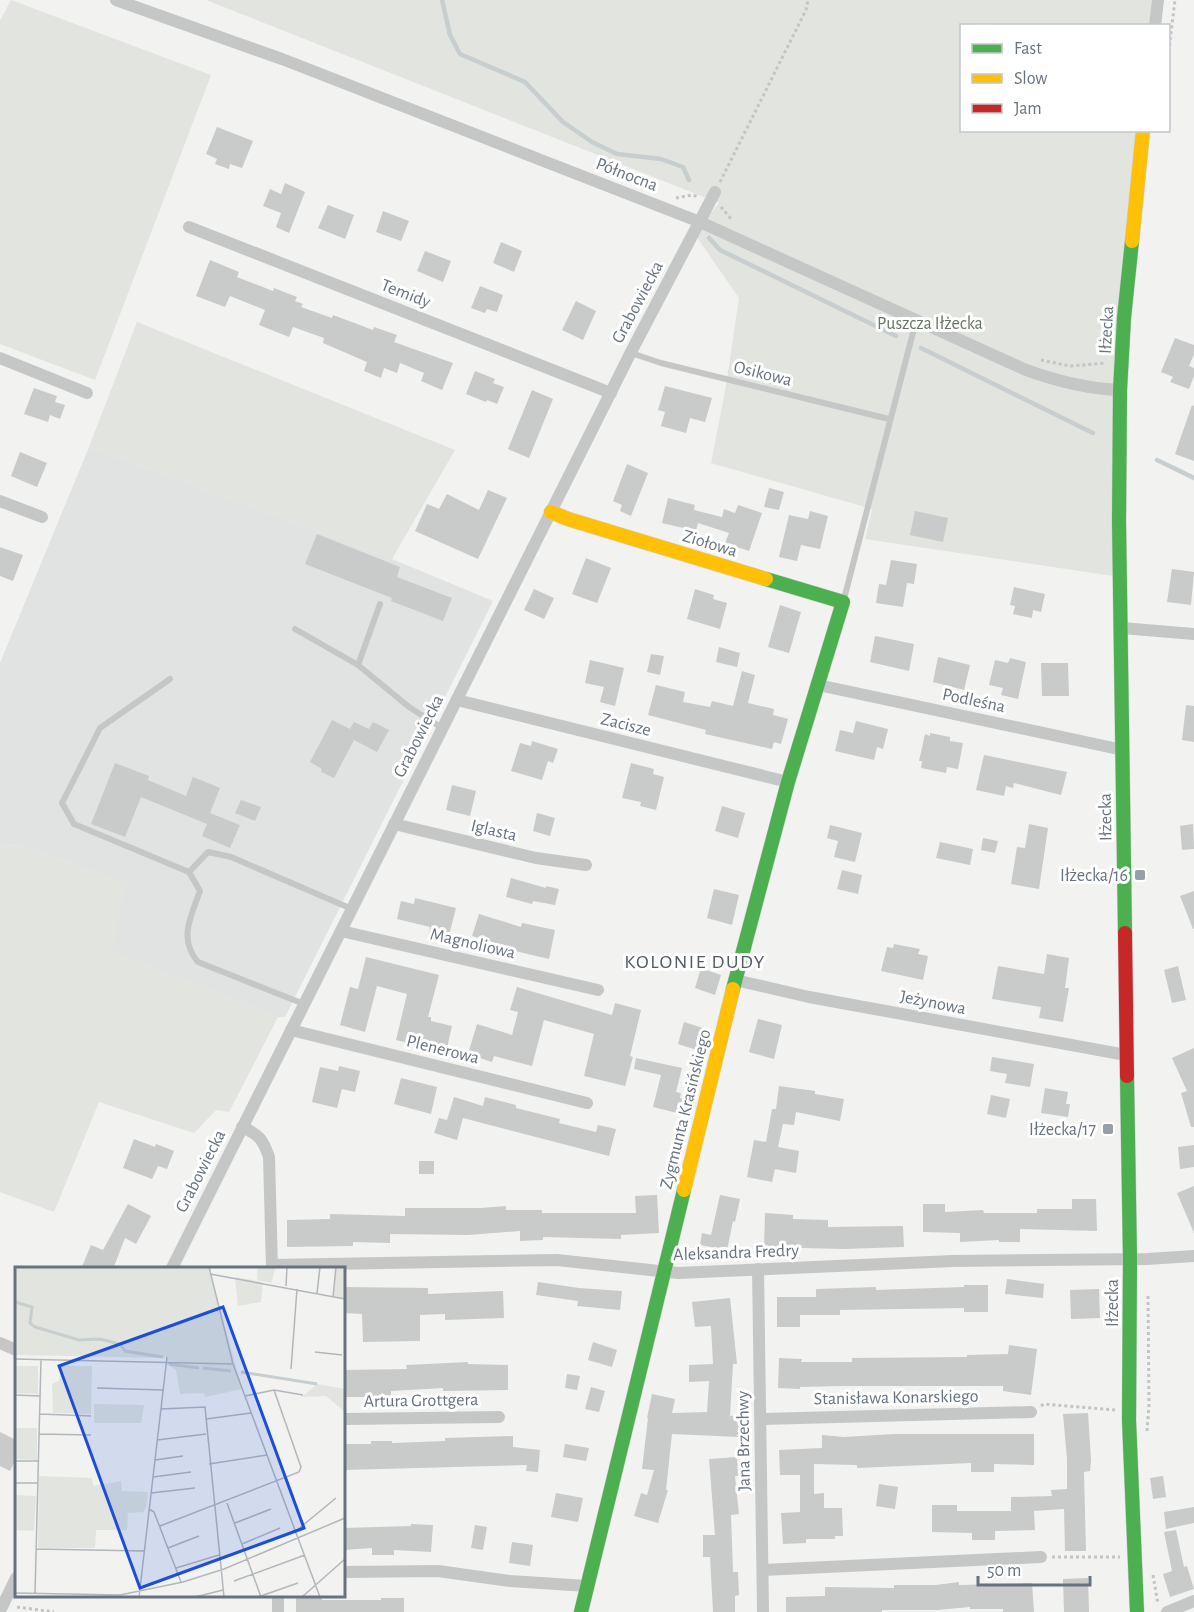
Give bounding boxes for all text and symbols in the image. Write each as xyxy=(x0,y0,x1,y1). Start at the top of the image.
legend xyxy=(960,24,1170,132)
text: Fast xyxy=(1014,40,1042,58)
text: Slow xyxy=(1014,70,1047,88)
text: Jam xyxy=(1014,100,1042,118)
street label: Północna xyxy=(593,155,660,195)
street label: Grabowiecka xyxy=(609,258,667,346)
street label: Temidy xyxy=(378,276,433,312)
street label: Iłżecka xyxy=(1097,306,1117,355)
park label: Puszcza Iłżecka xyxy=(877,315,983,333)
street label: Osikowa xyxy=(732,358,794,390)
street label: Ziołowa xyxy=(680,527,739,561)
street label: Podleśna xyxy=(941,686,1007,716)
street label: Grabowiecka xyxy=(390,692,447,781)
street label: Zacisze xyxy=(599,710,653,740)
street label: Iłżecka xyxy=(1097,793,1115,841)
street label: Iglasta xyxy=(469,817,519,845)
place label: Iłżecka/16 xyxy=(1060,867,1128,885)
marker: Iłżecka/16 xyxy=(1133,868,1147,882)
street label: Magnoliowa xyxy=(428,925,517,963)
district label: KOLONIE DUDY xyxy=(624,952,766,972)
street label: Jeżynowa xyxy=(898,988,967,1018)
street label: Zygmunta Krasińskiego xyxy=(657,1027,715,1191)
street label: Plenerowa xyxy=(405,1032,481,1068)
place label: Iłżecka/17 xyxy=(1029,1121,1096,1139)
marker: Iłżecka/17 xyxy=(1101,1122,1115,1136)
street label: Grabowiecka xyxy=(172,1127,229,1216)
street label: Aleksandra Fredry xyxy=(673,1242,800,1264)
inset map xyxy=(15,1267,345,1597)
street label: Iłżecka xyxy=(1104,1279,1122,1327)
street label: Stanisława Konarskiego xyxy=(813,1388,979,1408)
street label: Jana Brzechwy xyxy=(734,1390,754,1491)
street label: Artura Grottgera xyxy=(363,1391,479,1411)
scale bar xyxy=(978,1549,1090,1587)
text: 50 m xyxy=(987,1562,1021,1580)

